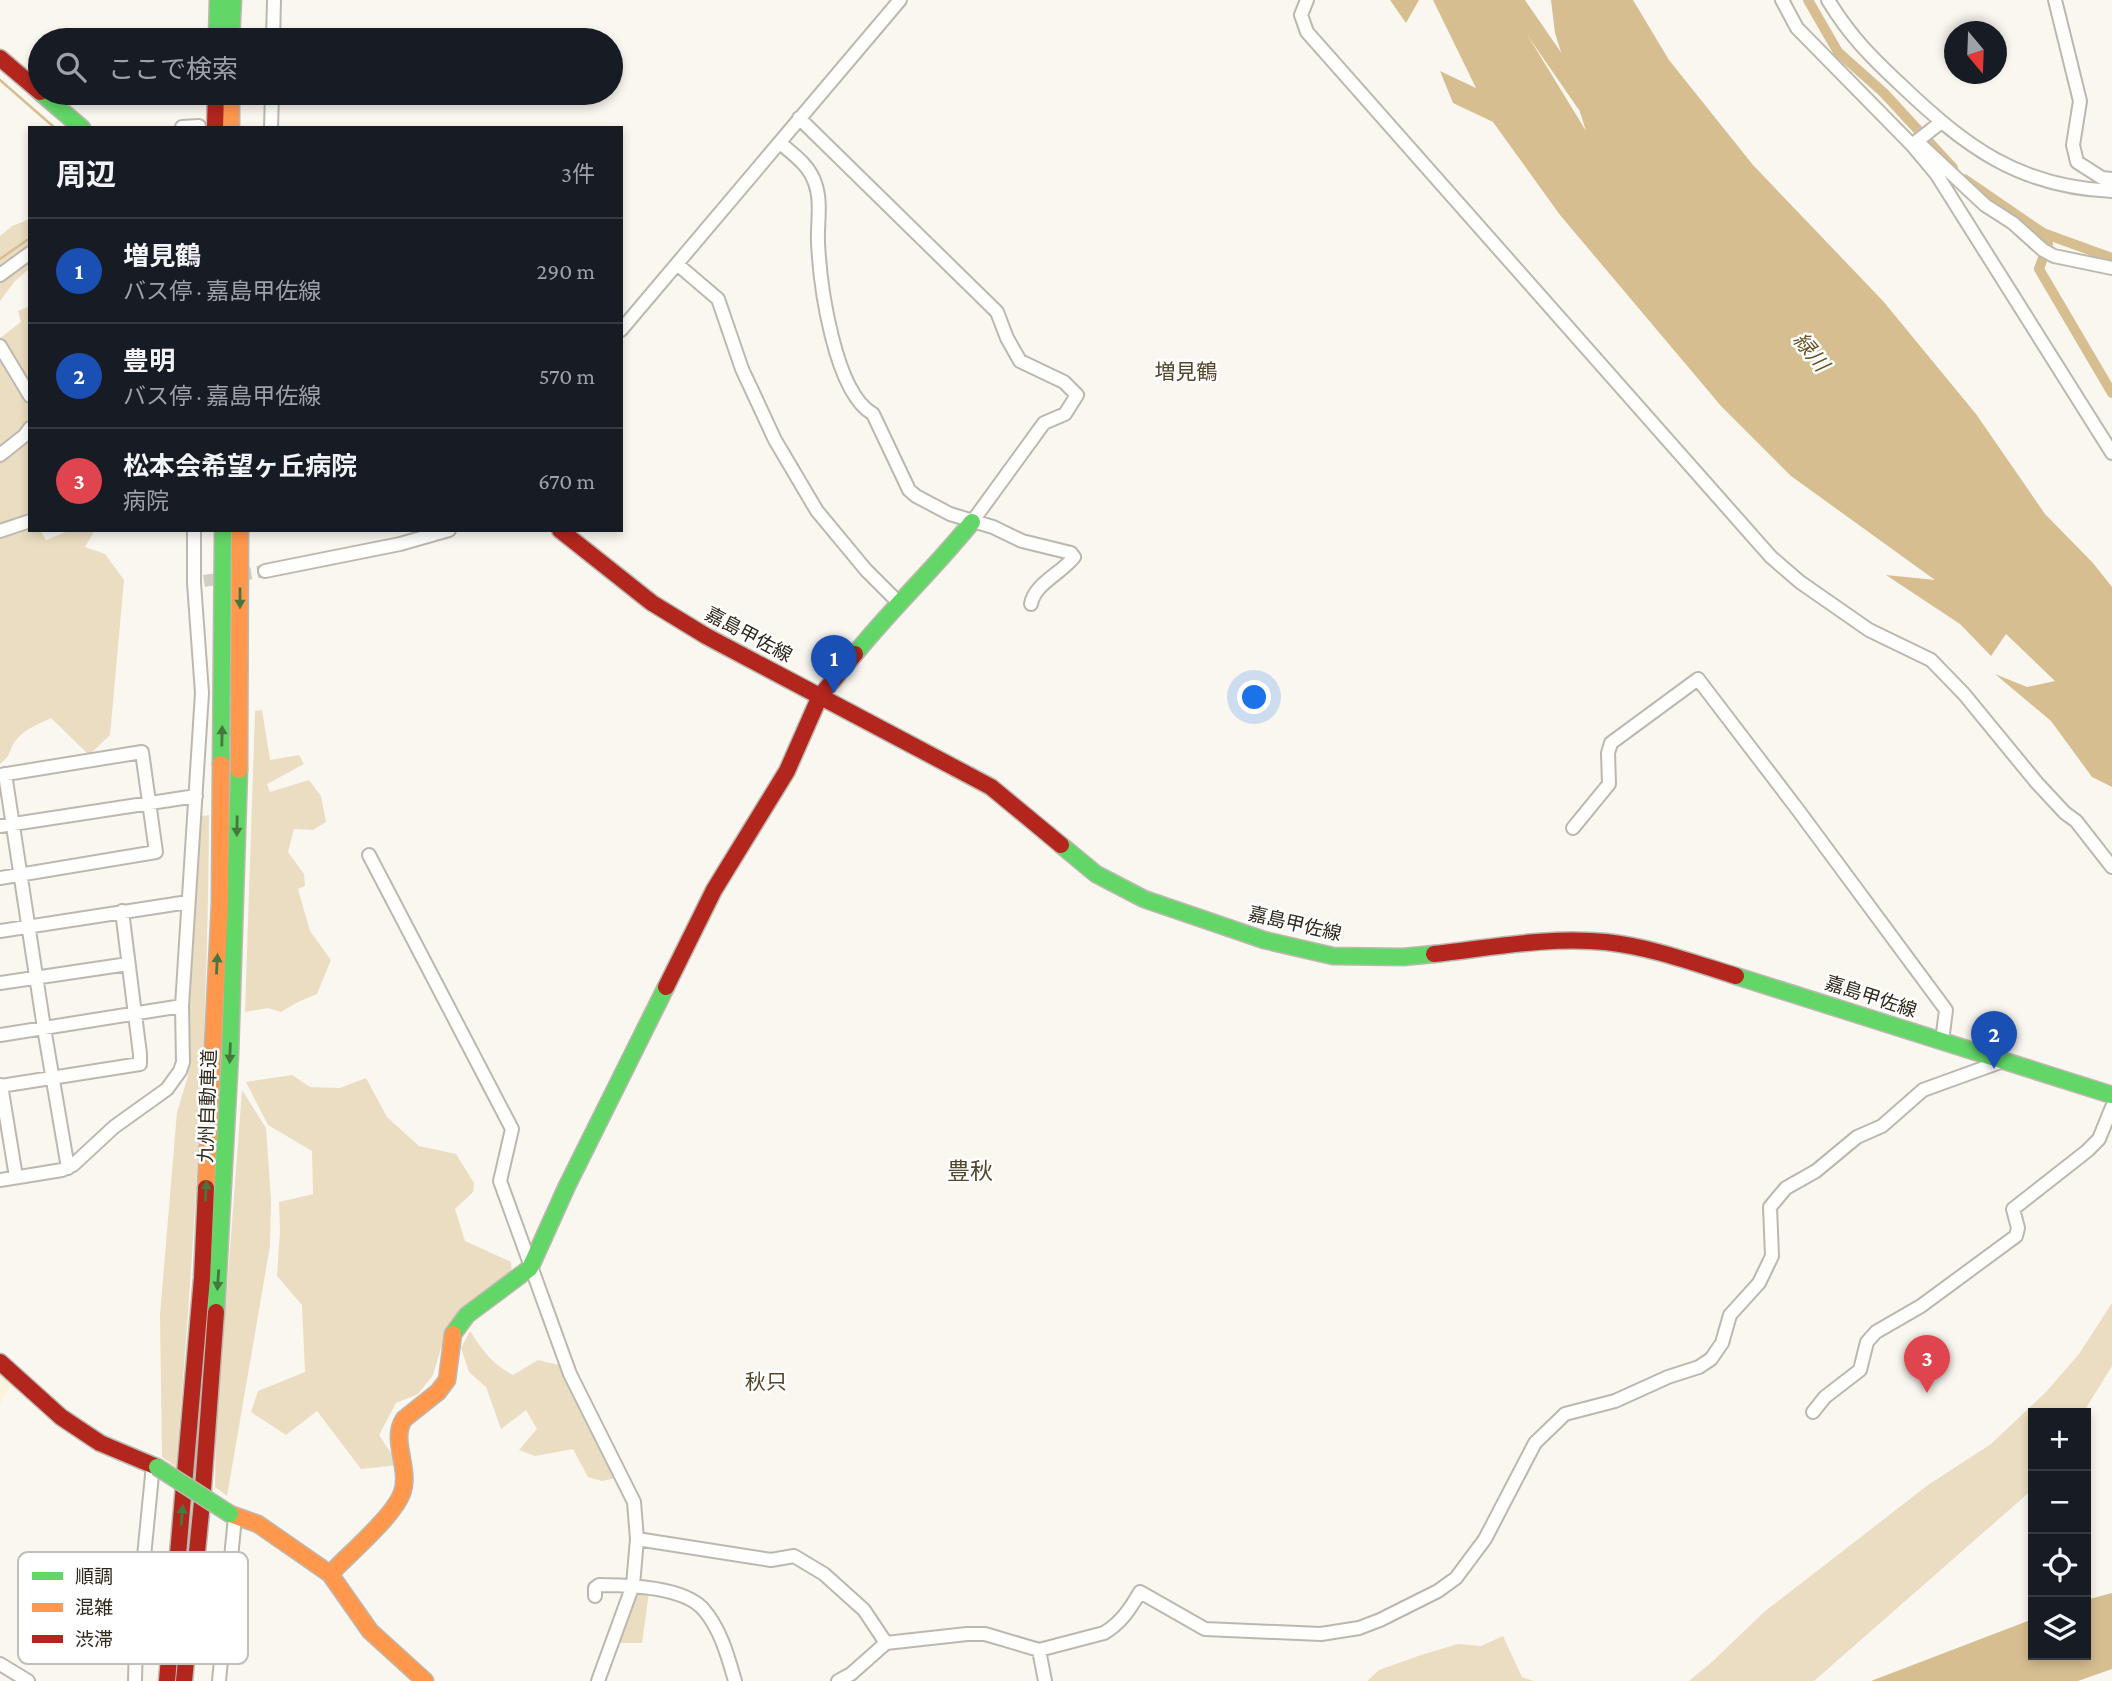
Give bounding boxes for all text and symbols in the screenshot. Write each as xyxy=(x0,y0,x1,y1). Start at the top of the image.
north arrow xyxy=(1944,21,2007,84)
search box xyxy=(28,28,623,105)
icon: search xyxy=(52,48,90,86)
text: ここで検索 xyxy=(108,55,238,84)
text: 周辺 xyxy=(56,158,116,191)
text: 3件 xyxy=(561,161,595,187)
text: 増見鶴 xyxy=(123,242,201,271)
text: 1 xyxy=(75,258,83,284)
text: 290 m xyxy=(537,258,595,284)
text: バス停 · 嘉島甲佐線 xyxy=(123,278,321,304)
water label: 緑川 xyxy=(1788,328,1835,377)
text: 豊明 xyxy=(123,347,175,376)
district label: 増見鶴 xyxy=(1155,360,1218,384)
text: 2 xyxy=(73,363,85,389)
text: 570 m xyxy=(539,363,595,389)
text: バス停 · 嘉島甲佐線 xyxy=(123,383,321,409)
text: 松本会希望ヶ丘病院 xyxy=(123,452,357,481)
text: 3 xyxy=(73,468,85,494)
text: 670 m xyxy=(538,468,595,494)
text: 病院 xyxy=(123,488,169,514)
one-way arrow xyxy=(234,588,246,610)
street label: 嘉島甲佐線 xyxy=(702,603,796,666)
pin: 1 xyxy=(811,635,857,693)
your location xyxy=(1237,680,1271,714)
one-way arrow xyxy=(216,725,228,747)
one-way arrow xyxy=(232,815,243,837)
street label: 嘉島甲佐線 xyxy=(1246,903,1344,944)
one-way arrow xyxy=(211,952,222,974)
street label: 嘉島甲佐線 xyxy=(1822,972,1919,1021)
pin: 2 xyxy=(1971,1011,2017,1069)
one-way arrow xyxy=(224,1043,236,1065)
street label: 九州自動車道 xyxy=(195,1049,220,1163)
district label: 豊秋 xyxy=(947,1158,993,1184)
one-way arrow xyxy=(201,1180,212,1202)
one-way arrow xyxy=(212,1270,223,1292)
pin: 3 xyxy=(1904,1335,1950,1393)
district label: 秋只 xyxy=(745,1370,787,1394)
map controls xyxy=(2028,1408,2091,1660)
button: + xyxy=(2028,1408,2091,1471)
button: − xyxy=(2028,1471,2091,1534)
one-way arrow xyxy=(177,1504,188,1526)
button: locate xyxy=(2028,1534,2091,1597)
legend xyxy=(18,1552,248,1664)
text: 順調 xyxy=(75,1566,113,1587)
text: 混雑 xyxy=(75,1597,113,1618)
button: layers xyxy=(2028,1597,2091,1660)
text: 渋滞 xyxy=(75,1629,113,1650)

